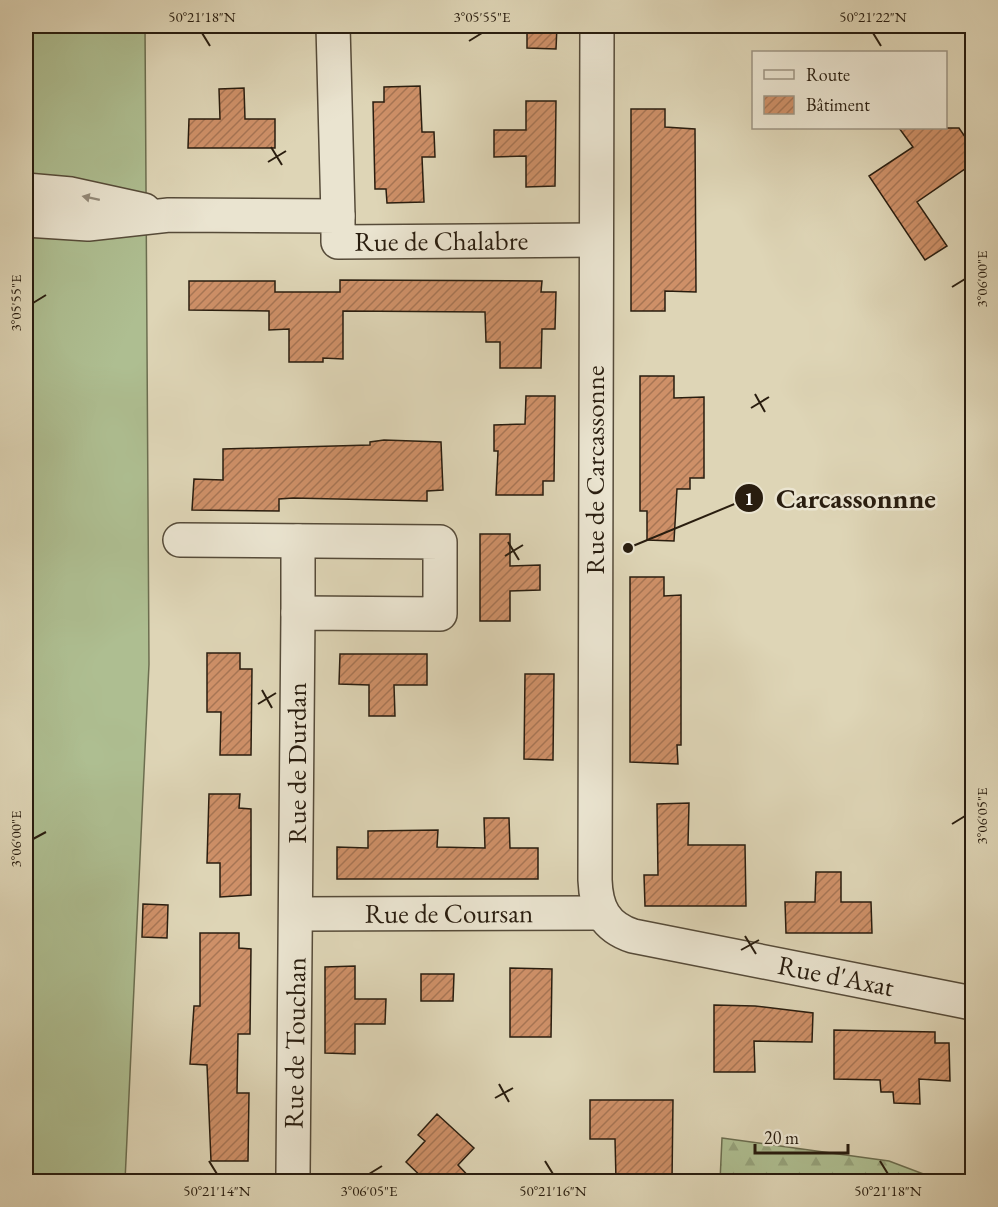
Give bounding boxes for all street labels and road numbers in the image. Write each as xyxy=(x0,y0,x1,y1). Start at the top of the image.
street label: Rue de Chalabre xyxy=(354,223,528,259)
street label: Rue de Carcassonne xyxy=(577,365,612,575)
street label: Rue de Durdan xyxy=(279,682,314,844)
street label: Rue de Coursan xyxy=(365,895,533,931)
street label: Rue d'Axat xyxy=(775,947,898,1004)
street label: Rue de Touchan xyxy=(276,957,313,1129)

